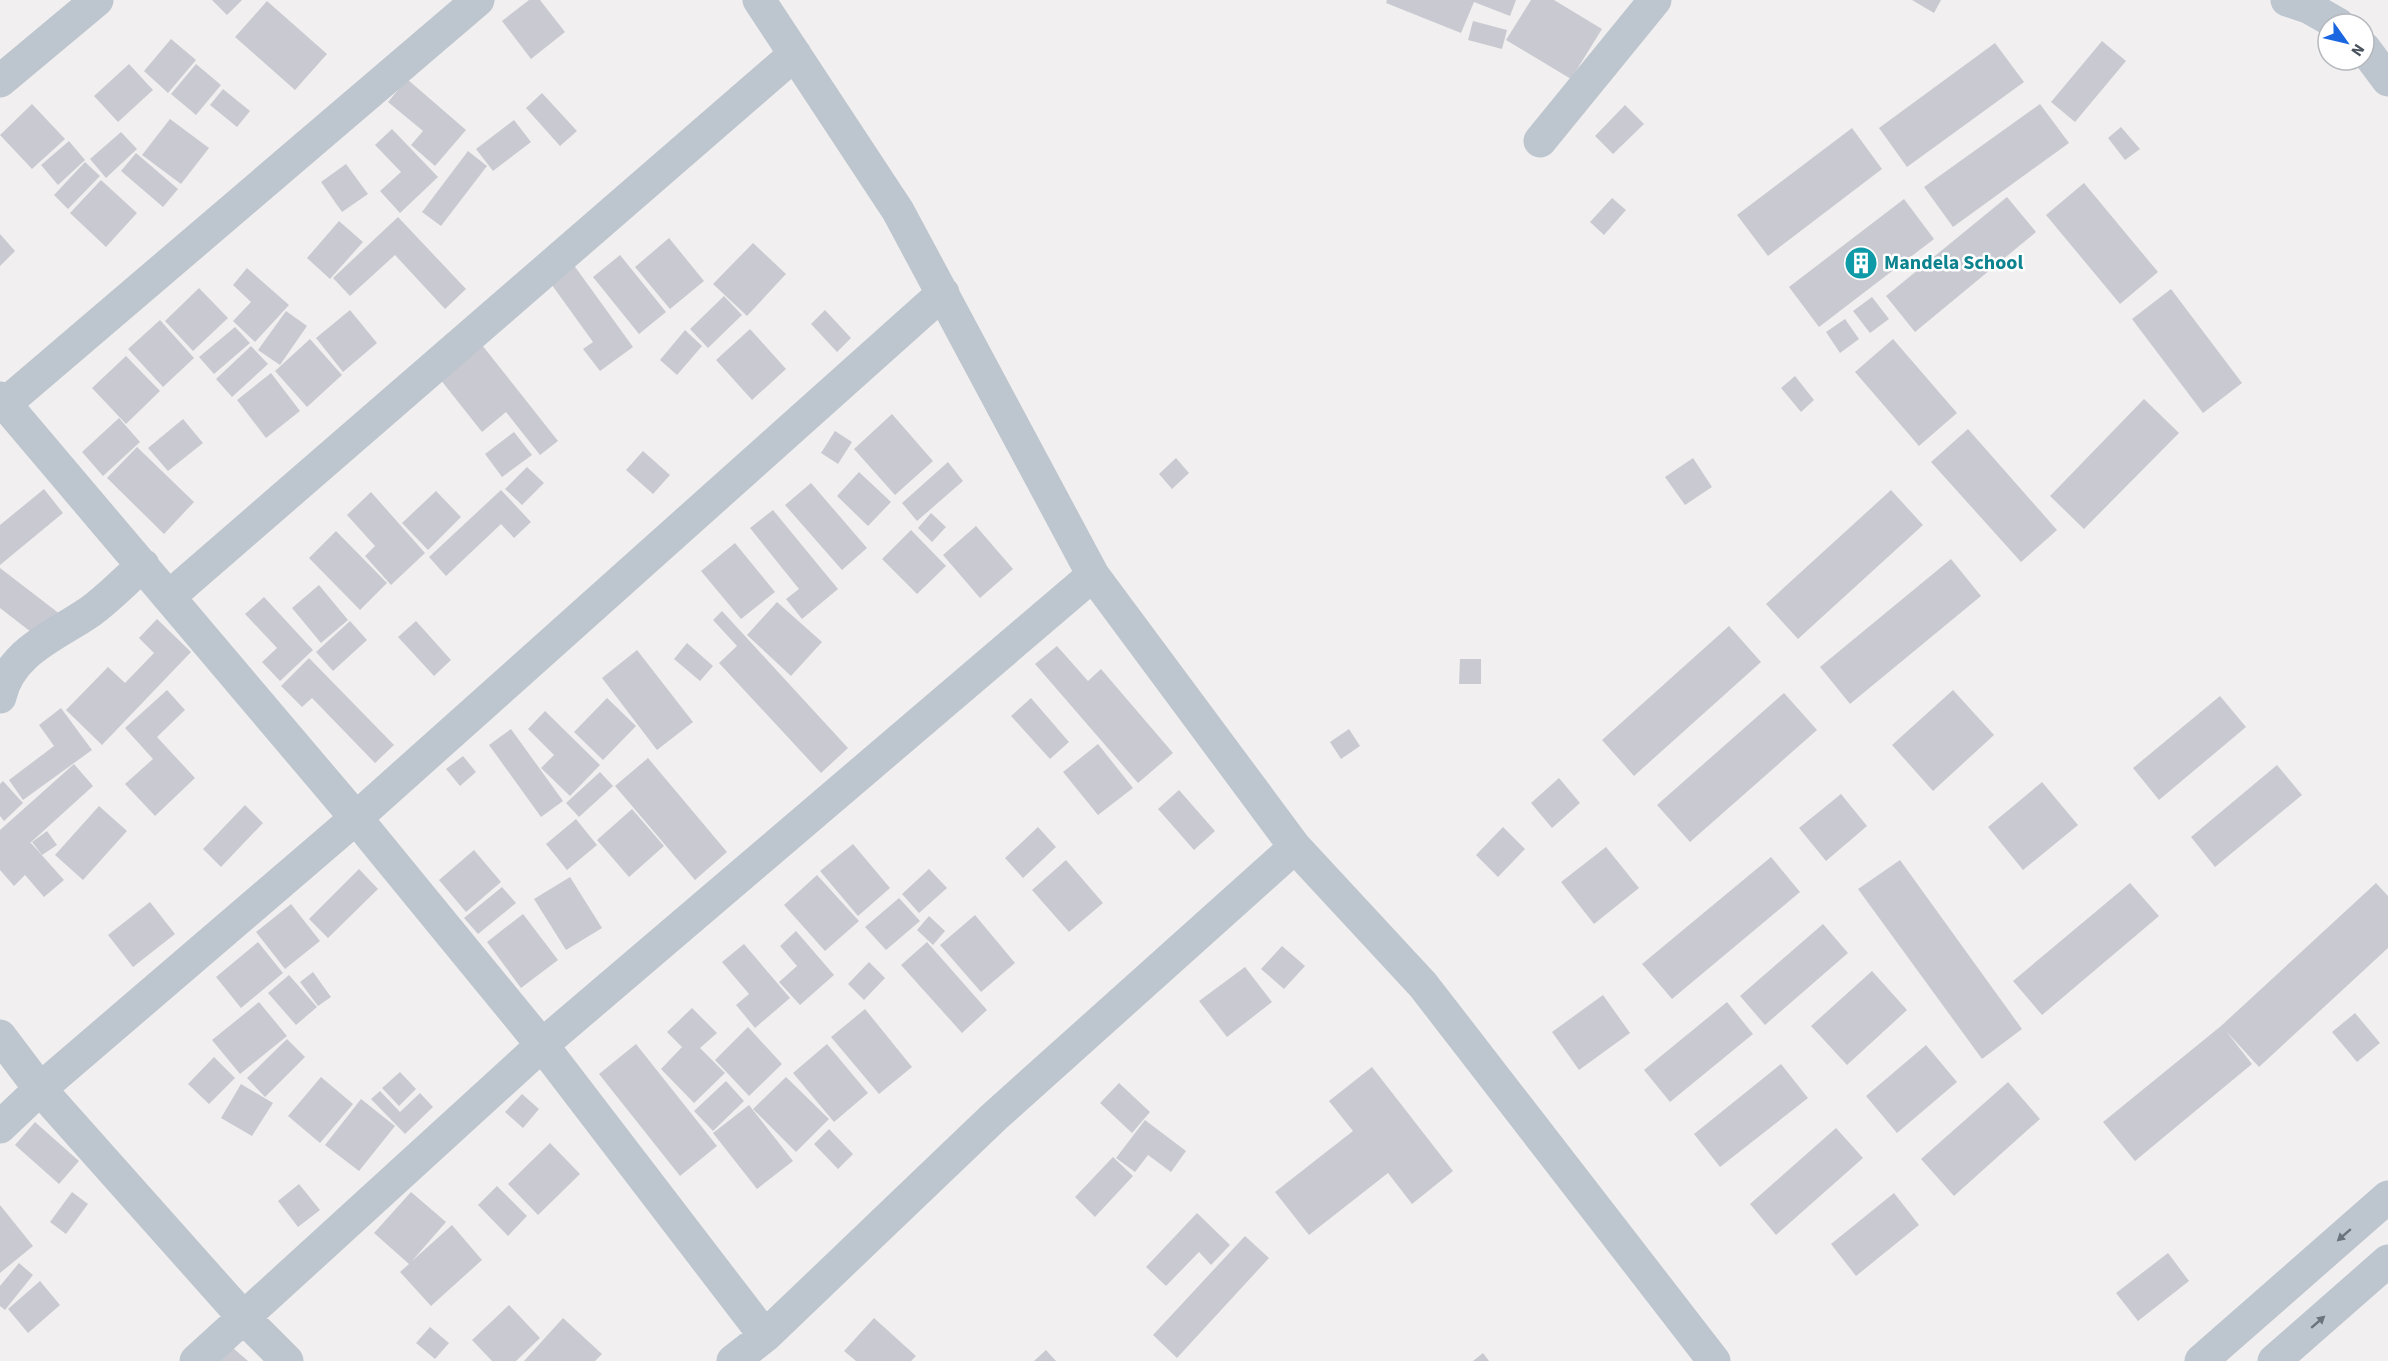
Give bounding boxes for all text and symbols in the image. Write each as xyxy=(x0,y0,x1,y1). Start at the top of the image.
north arrow xyxy=(2316,12,2376,72)
text: N xyxy=(2346,39,2370,60)
building icon: Mandela School xyxy=(1843,245,1879,281)
place label: Mandela School xyxy=(1884,249,2023,277)
one-way arrow xyxy=(2337,1228,2352,1241)
one-way arrow xyxy=(2310,1316,2326,1329)

